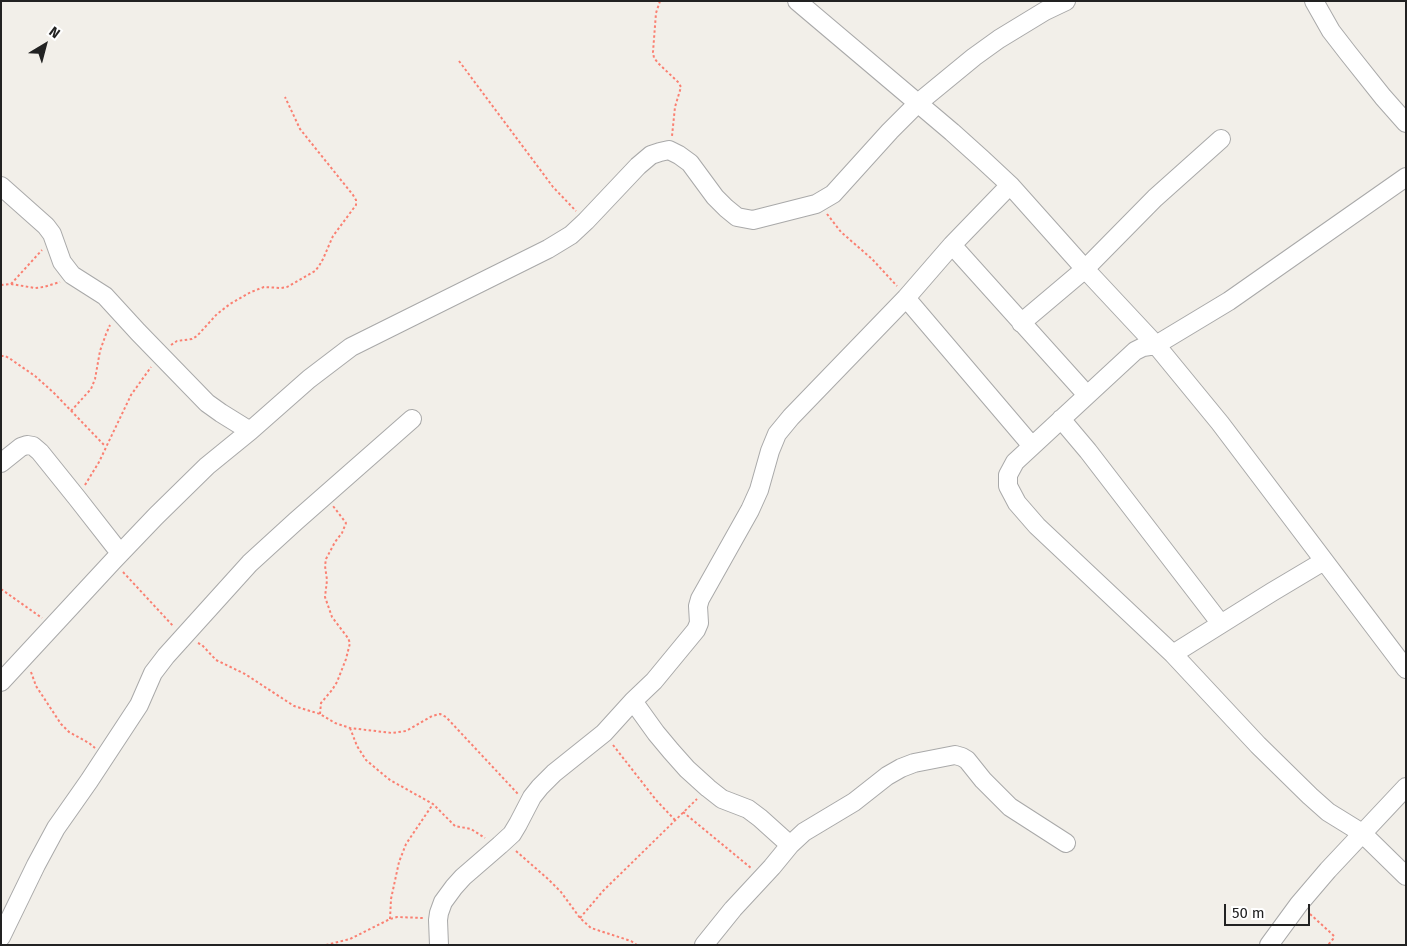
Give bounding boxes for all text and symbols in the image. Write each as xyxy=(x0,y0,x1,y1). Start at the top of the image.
north arrow xyxy=(20,20,70,70)
text: N xyxy=(45,23,63,42)
scale bar xyxy=(1227,894,1313,926)
text: 50 m xyxy=(1232,904,1265,922)

